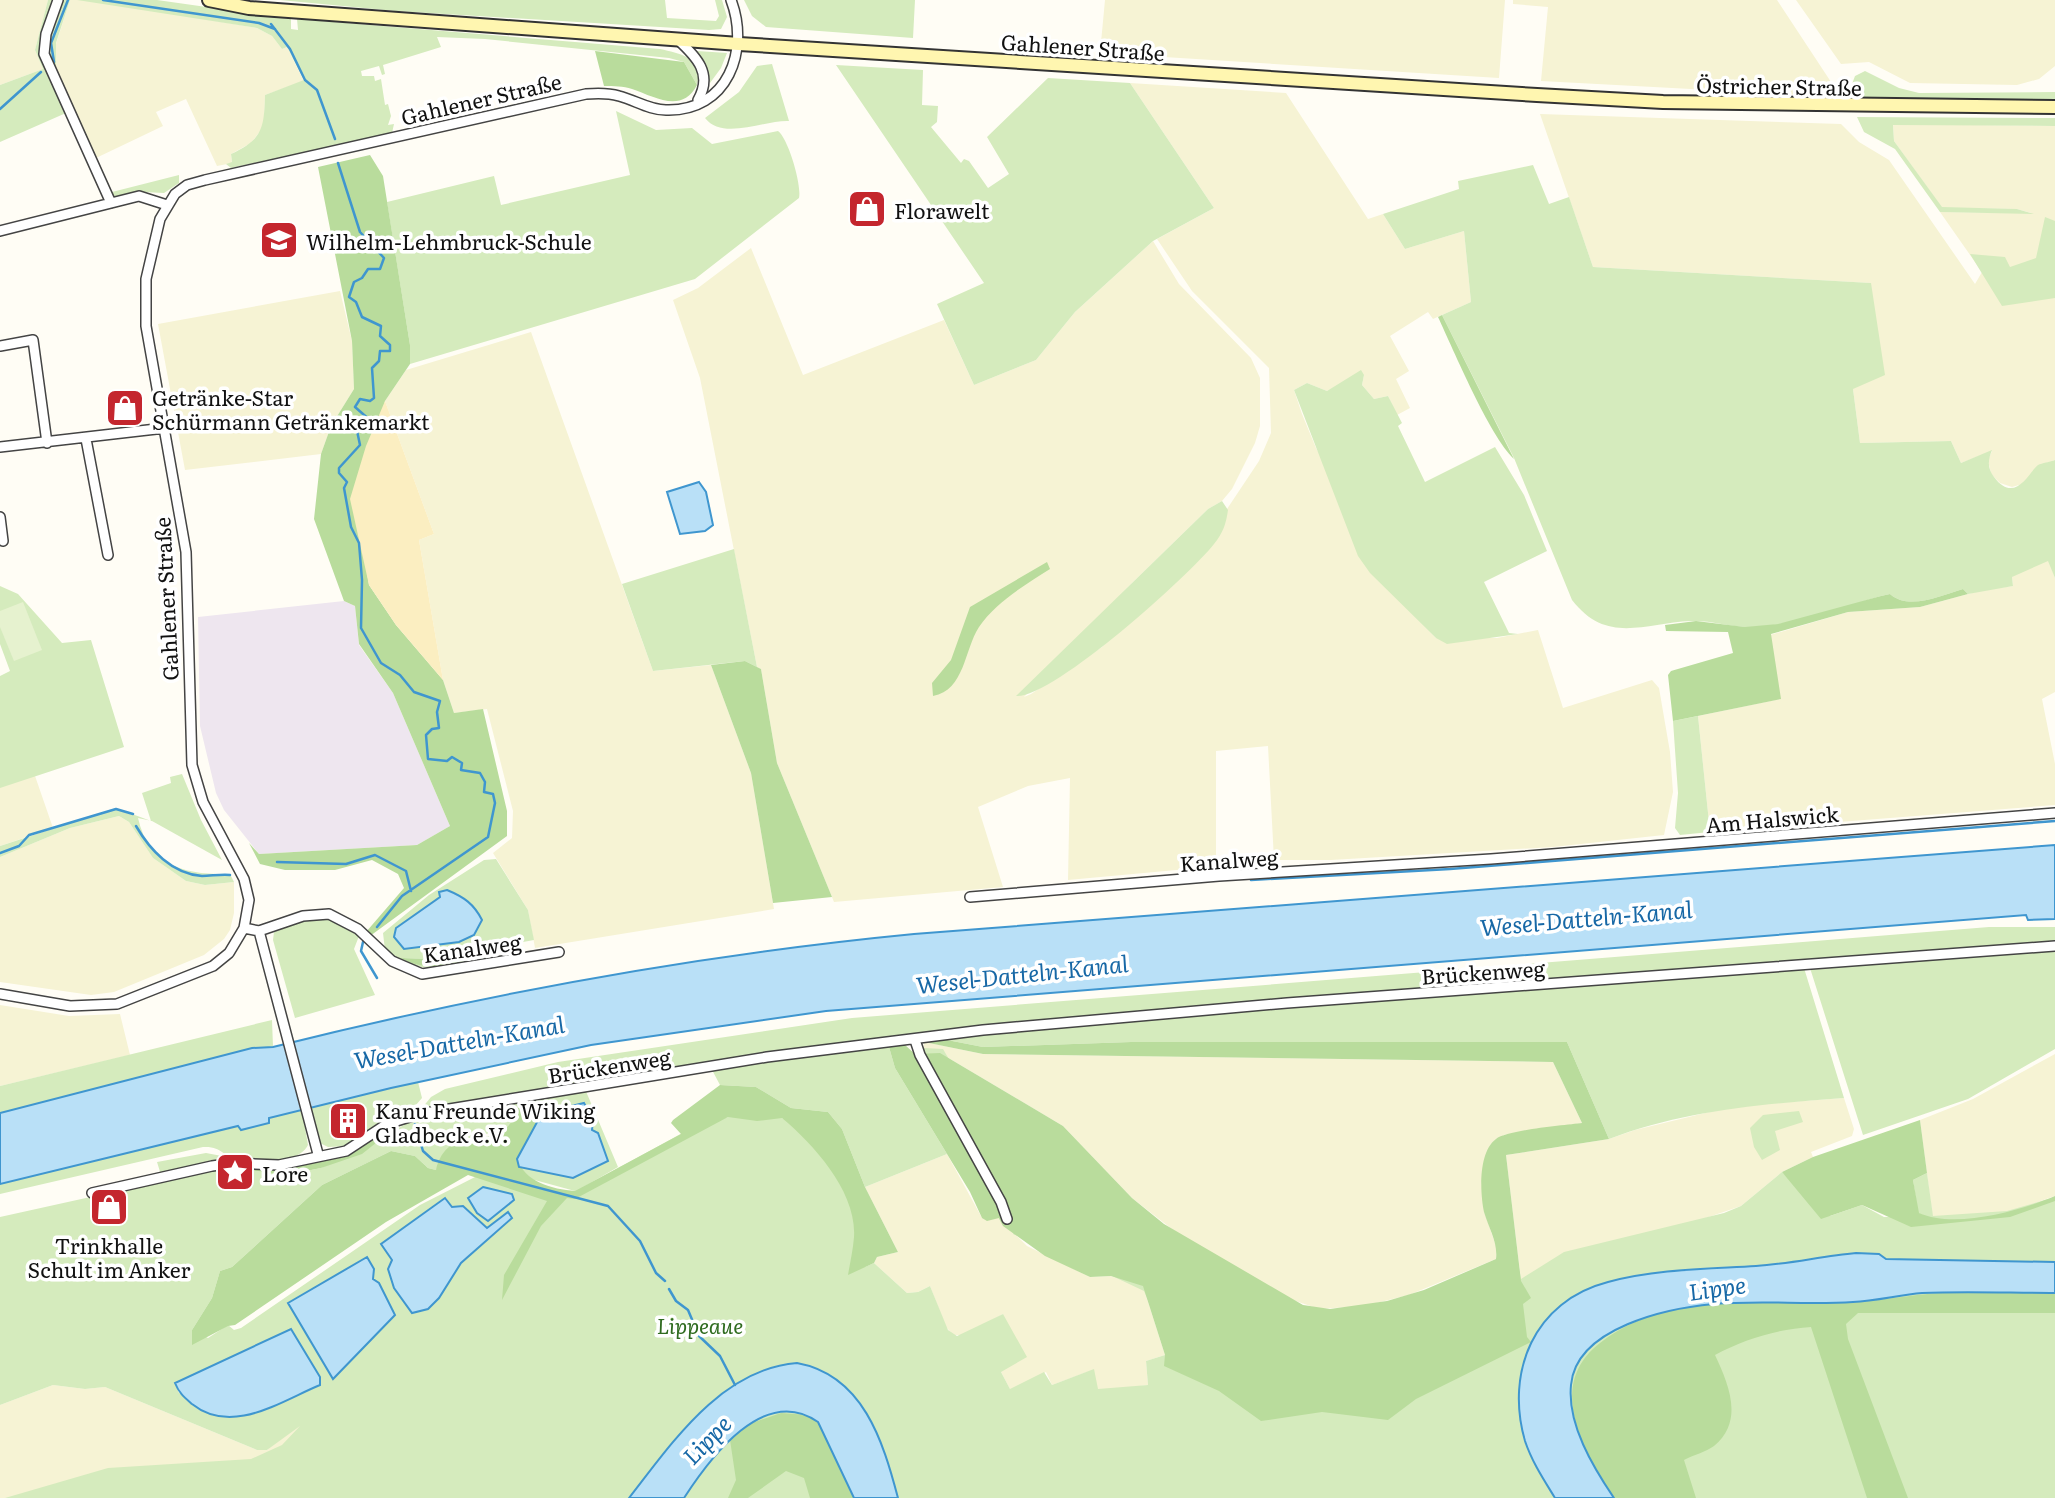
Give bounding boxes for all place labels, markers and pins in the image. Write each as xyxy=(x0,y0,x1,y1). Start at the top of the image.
shop icon: Florawelt xyxy=(846,188,888,230)
place label: Florawelt xyxy=(894,194,990,225)
school or university icon: Wilhelm-Lehmbruck-Schule xyxy=(258,219,300,261)
place label: Wilhelm-Lehmbruck-Schule xyxy=(306,225,592,256)
place label: Getränke-Star Schürmann Getränkemarkt xyxy=(152,381,430,436)
shop icon: Getränke-Star Schürmann Getränkemarkt xyxy=(104,387,146,429)
place label: Kanu Freunde Wiking Gladbeck e.V. xyxy=(375,1094,596,1149)
building icon: Kanu Freunde Wiking Gladbeck e.V. xyxy=(327,1100,369,1142)
place icon: Lore xyxy=(214,1151,256,1193)
place label: Lore xyxy=(262,1157,308,1188)
shop icon: Trinkhalle Schult im Anker xyxy=(88,1186,130,1228)
place label: Trinkhalle Schult im Anker xyxy=(28,1229,190,1284)

